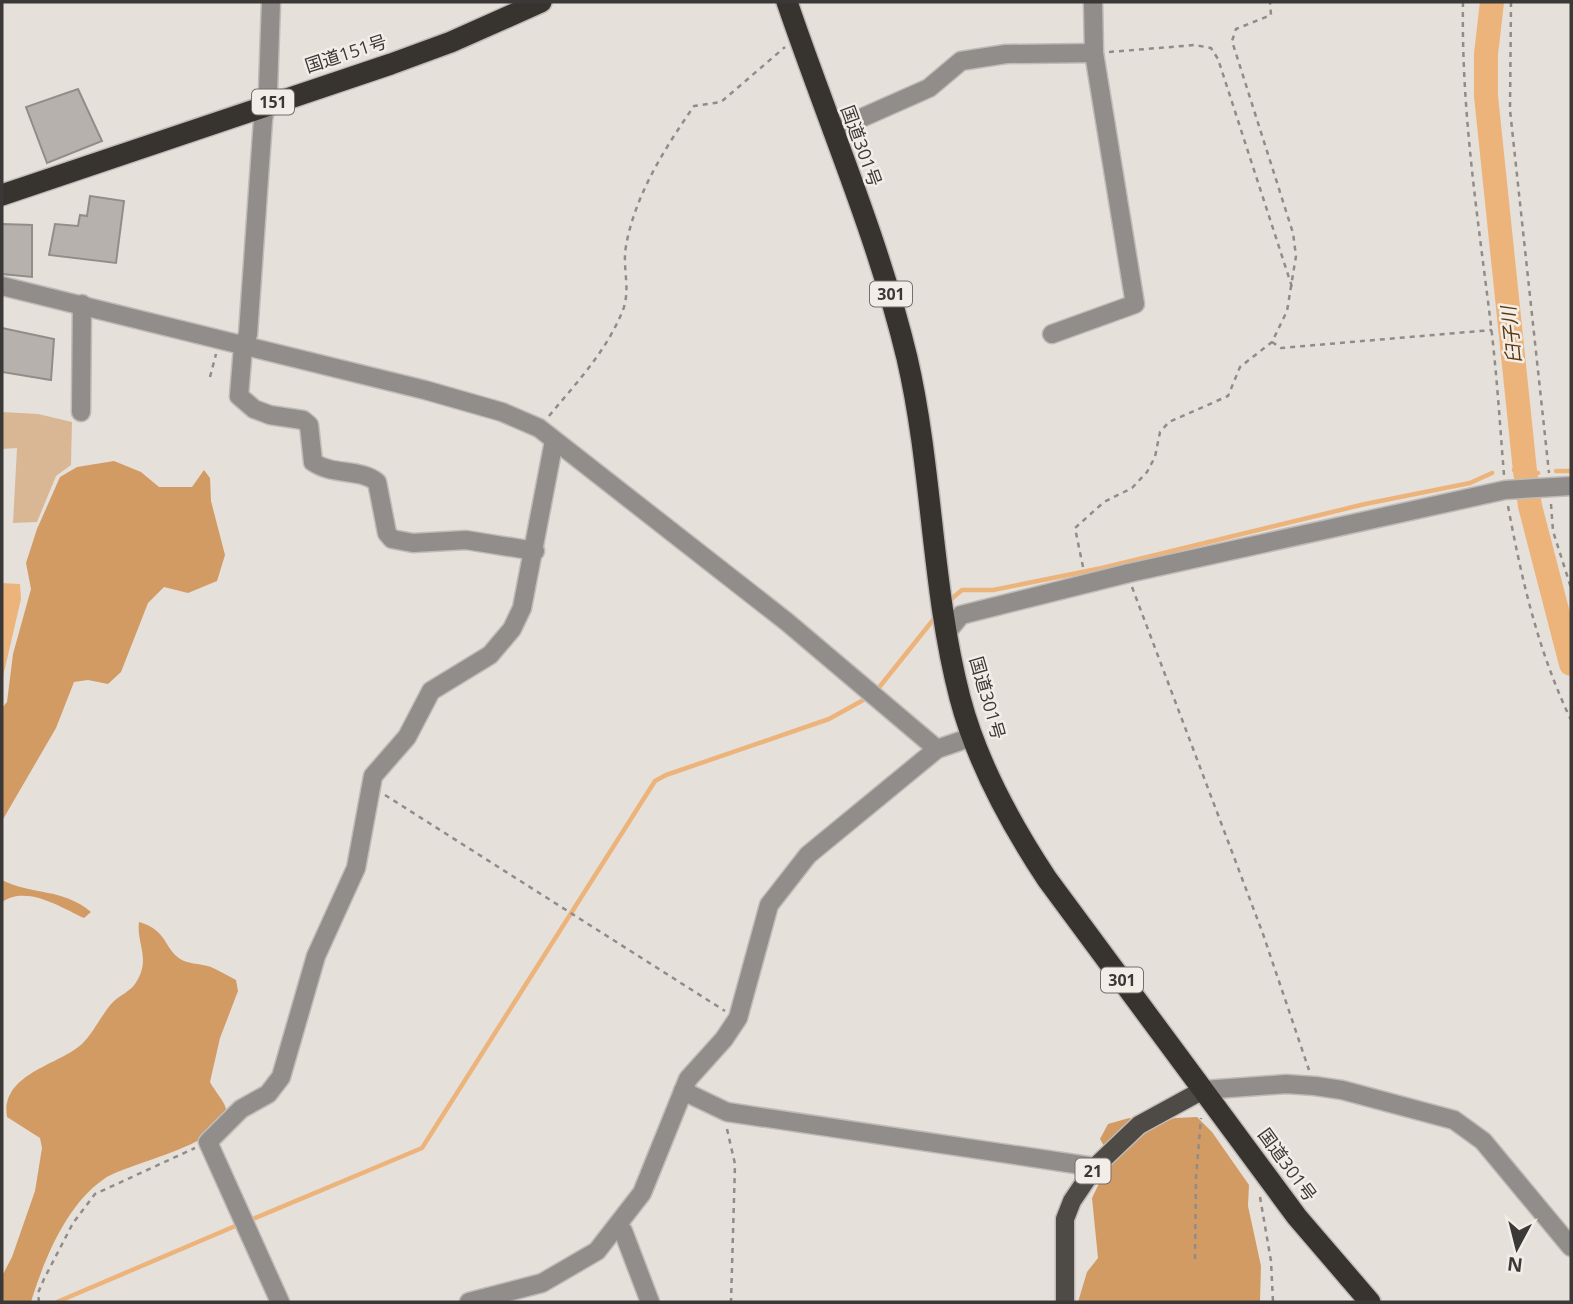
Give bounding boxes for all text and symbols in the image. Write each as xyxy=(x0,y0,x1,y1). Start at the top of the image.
street label: 国道151号 xyxy=(302,29,390,78)
road number: 151 xyxy=(252,90,294,114)
street label: 国道301号 xyxy=(836,102,888,190)
road number: 301 xyxy=(870,282,912,306)
water label: 臼子川 xyxy=(1495,303,1527,365)
street label: 国道301号 xyxy=(965,654,1011,742)
road number: 301 xyxy=(1101,968,1143,992)
street label: 国道301号 xyxy=(1253,1123,1322,1206)
road number: 21 xyxy=(1076,1158,1110,1184)
north arrow xyxy=(1482,1213,1552,1283)
text: N xyxy=(1506,1251,1524,1279)

